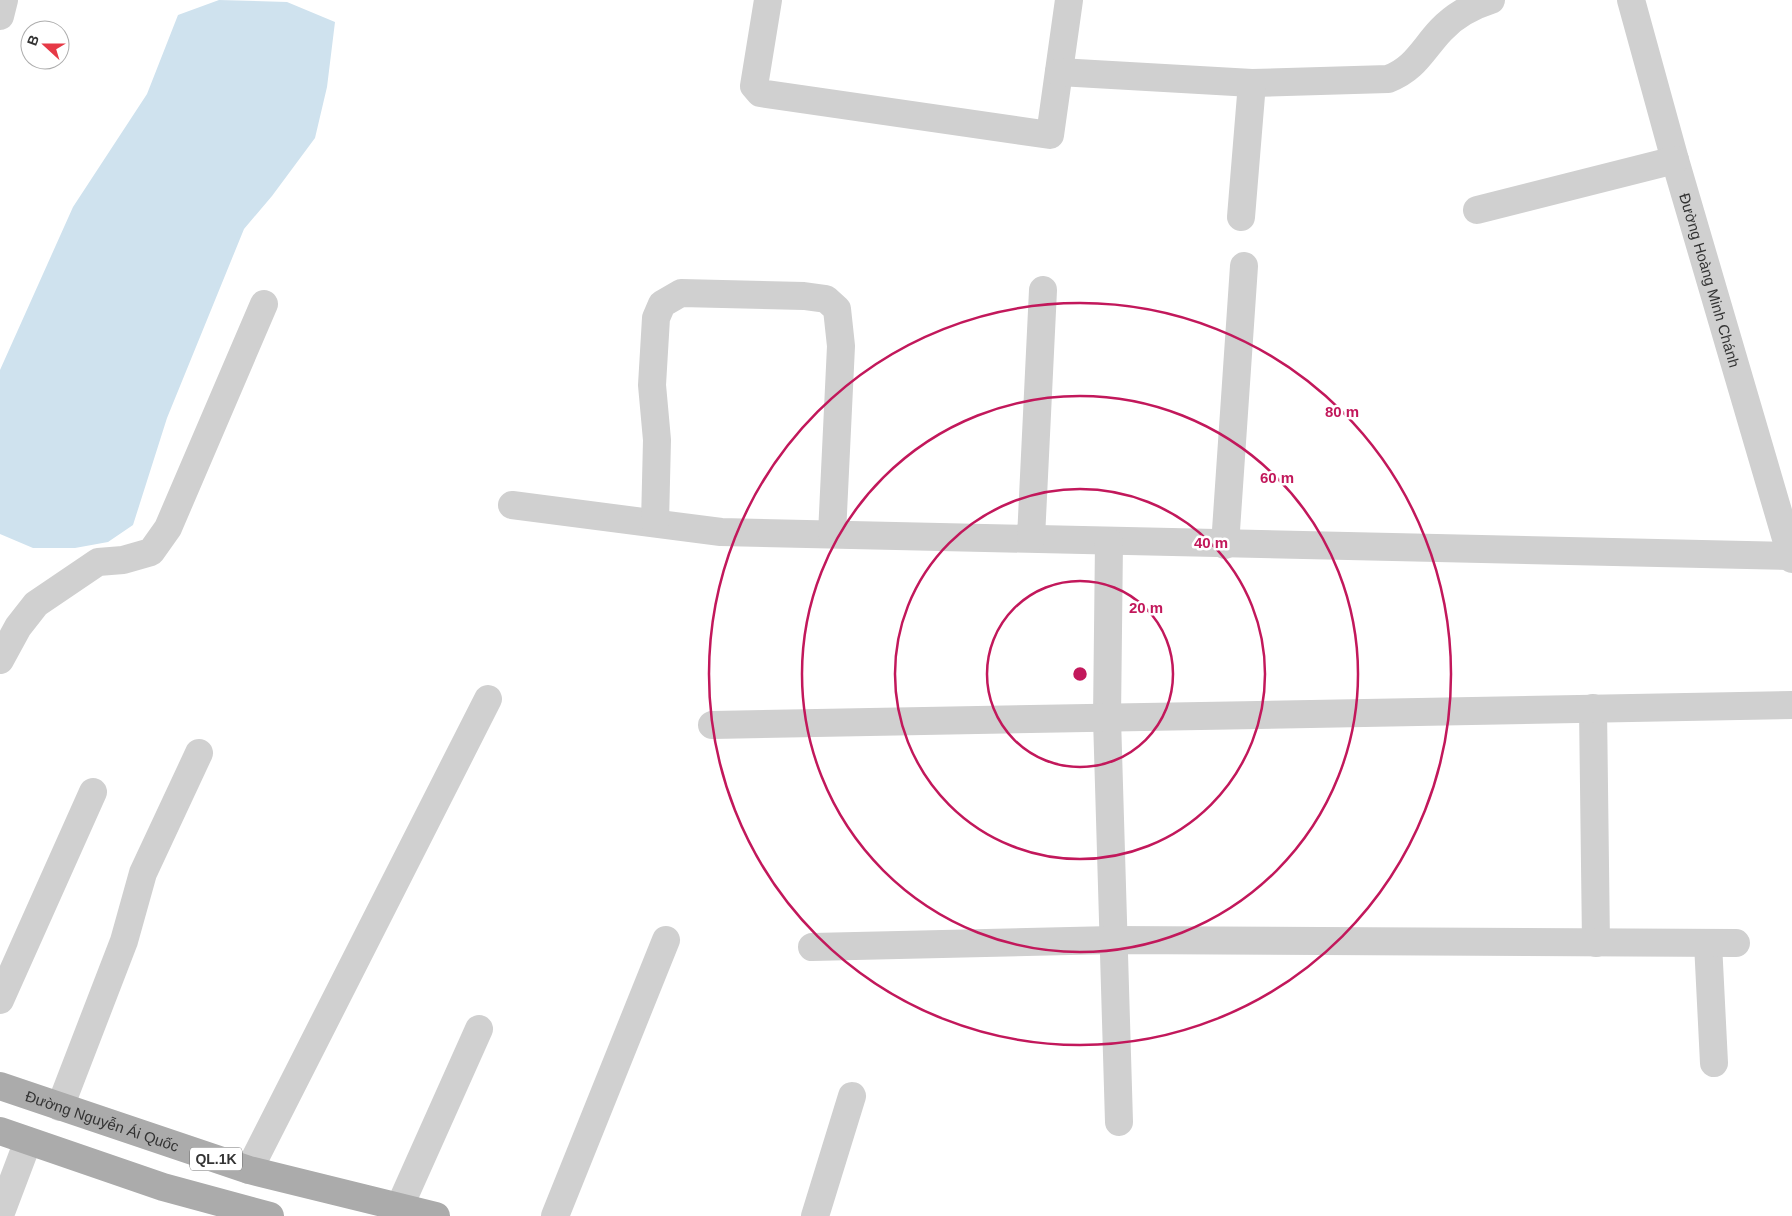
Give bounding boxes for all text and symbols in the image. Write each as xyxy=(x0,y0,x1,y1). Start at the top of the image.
north arrow xyxy=(20,20,70,70)
text: B xyxy=(24,33,42,48)
street label: Đường Hoàng Minh Chánh xyxy=(1677,191,1744,369)
text: 80 m xyxy=(1325,403,1359,420)
text: 60 m xyxy=(1260,469,1294,486)
text: 40 m xyxy=(1194,534,1228,551)
text: 20 m xyxy=(1129,599,1163,616)
centre of rings xyxy=(1071,665,1089,683)
street label: Đường Nguyễn Ái Quốc xyxy=(23,1087,182,1154)
road number: QL.1K xyxy=(190,1148,242,1170)

